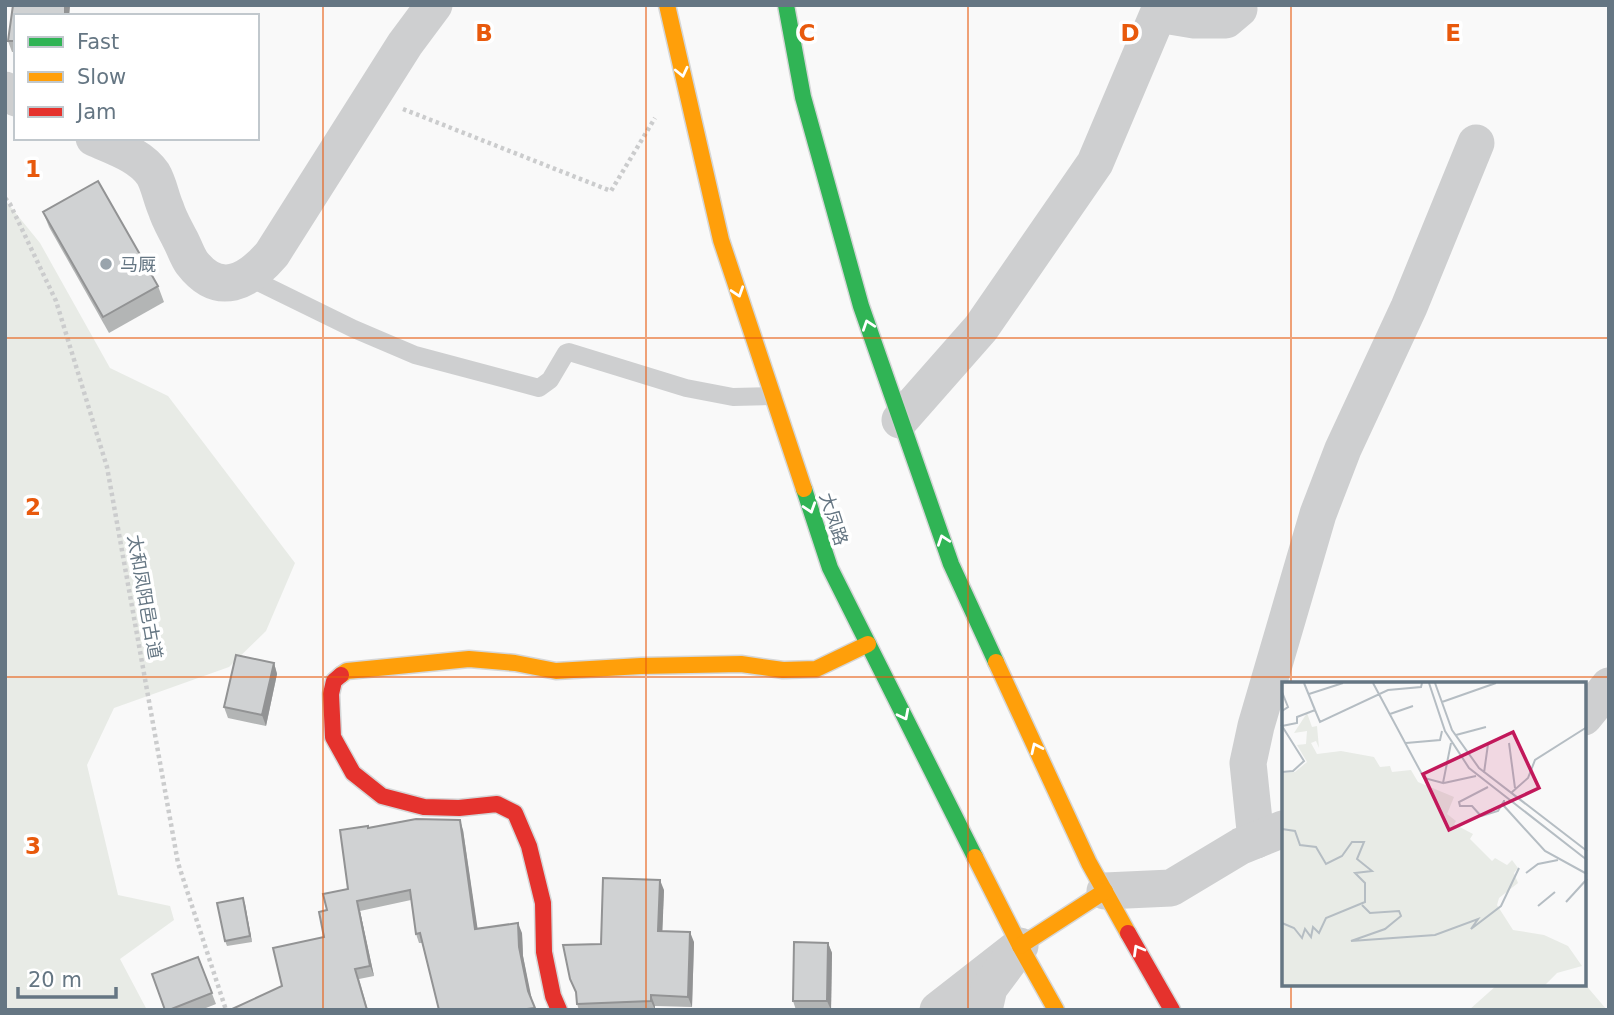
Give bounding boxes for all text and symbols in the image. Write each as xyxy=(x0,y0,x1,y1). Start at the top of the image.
legend xyxy=(14,14,259,140)
text: B xyxy=(475,20,493,46)
text: C xyxy=(799,20,815,46)
text: D xyxy=(1120,20,1140,46)
text: E xyxy=(1445,20,1461,46)
text: Fast xyxy=(77,30,119,54)
text: Slow xyxy=(77,65,126,89)
one-way arrow xyxy=(674,66,689,78)
text: Jam xyxy=(75,100,117,124)
text: 1 xyxy=(25,156,41,182)
place label: 马厩 xyxy=(120,254,156,275)
marker: 马厩 xyxy=(98,256,114,272)
one-way arrow xyxy=(730,285,744,298)
one-way arrow xyxy=(862,320,876,332)
street label: 大凤路 xyxy=(816,490,852,548)
text: 2 xyxy=(25,494,41,520)
one-way arrow xyxy=(802,501,816,514)
street label: 太和凤阳邑古道 xyxy=(124,533,166,661)
one-way arrow xyxy=(937,534,951,547)
inset map xyxy=(1282,682,1586,987)
one-way arrow xyxy=(895,708,909,720)
one-way arrow xyxy=(1030,743,1044,755)
text: 3 xyxy=(25,833,41,859)
one-way arrow xyxy=(1133,945,1146,958)
scale bar xyxy=(18,956,116,1000)
text: 20 m xyxy=(28,968,82,992)

